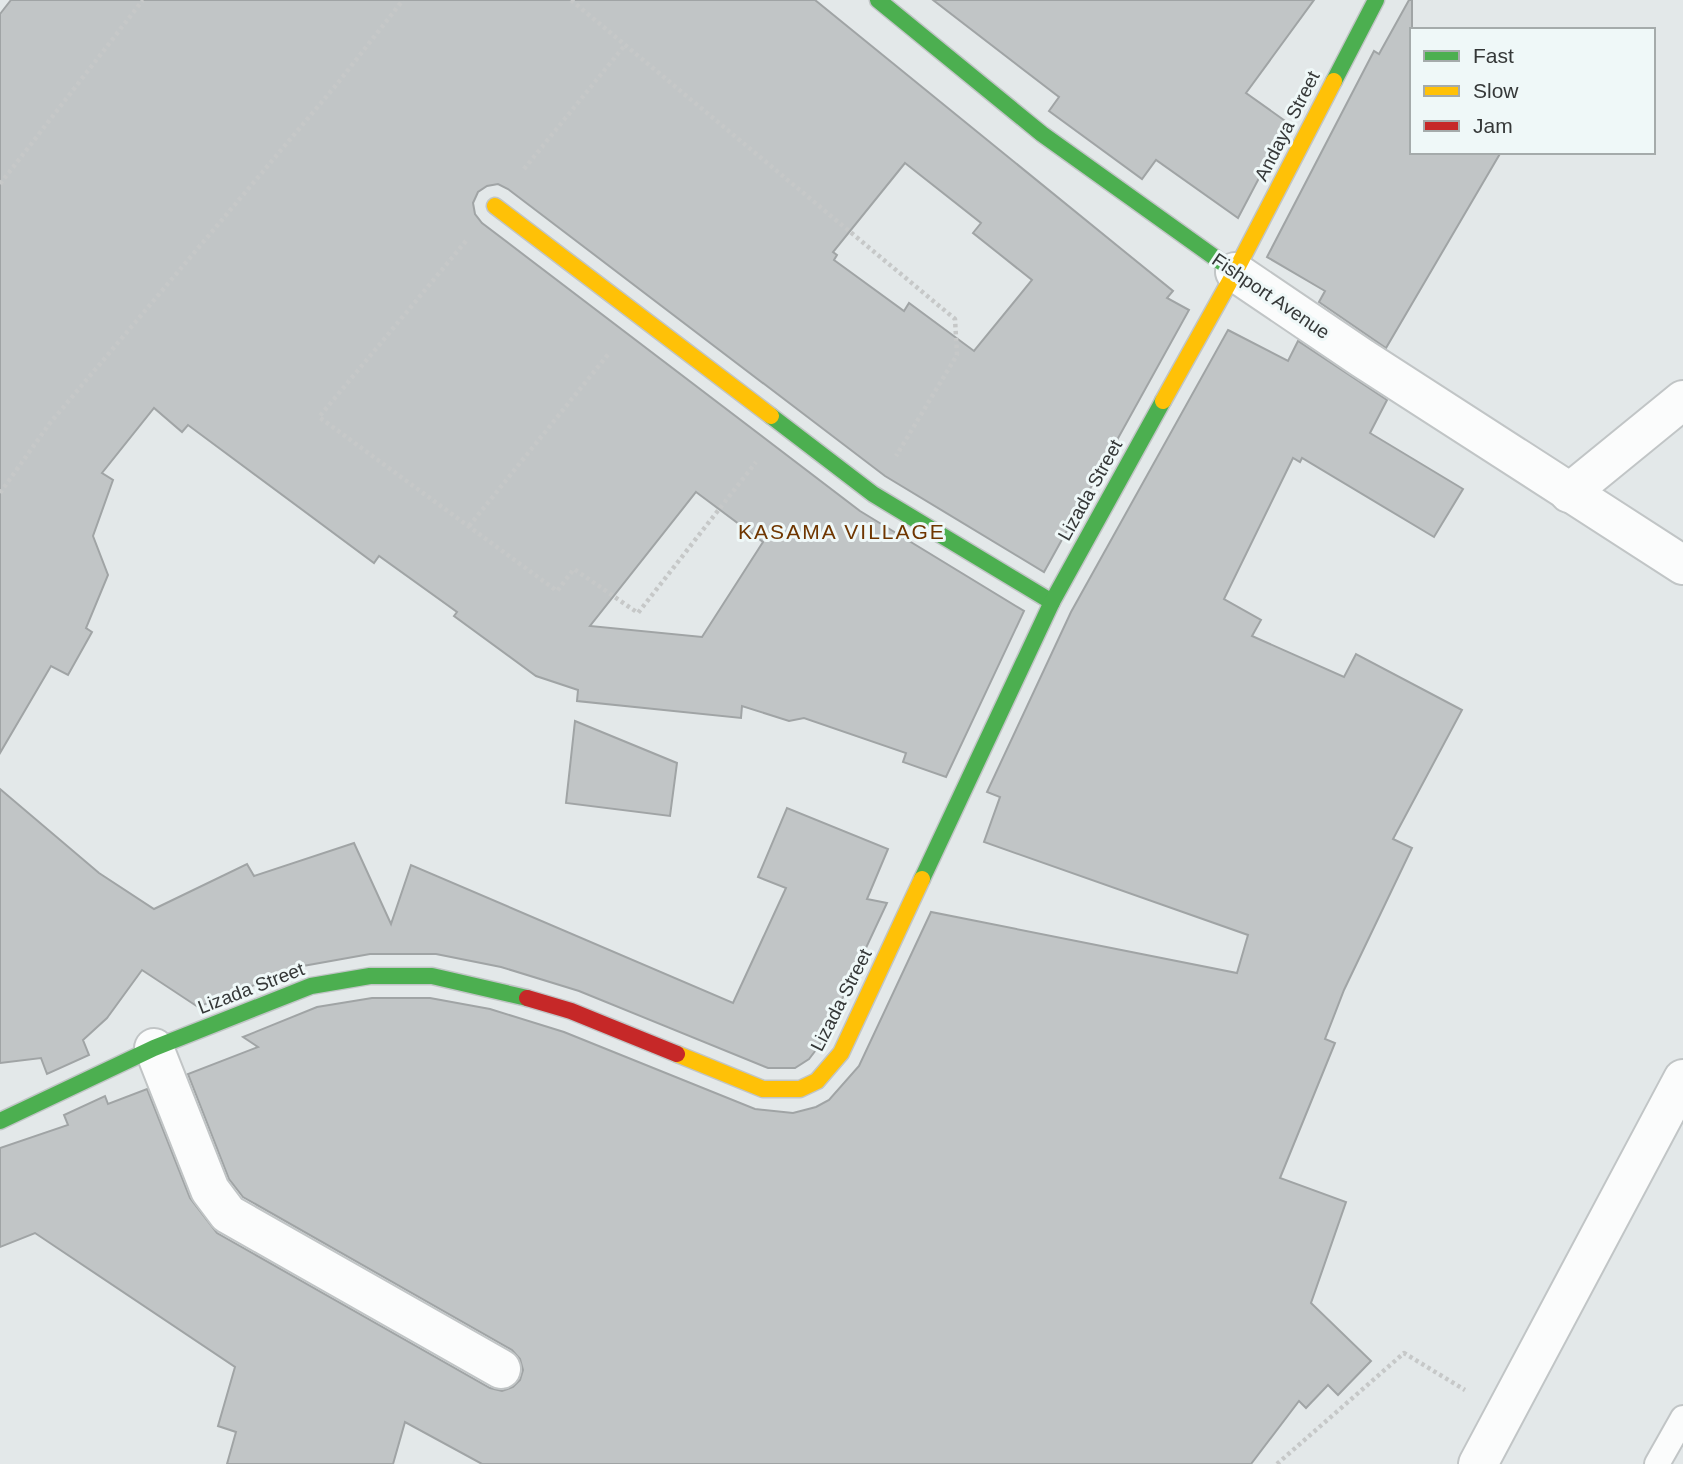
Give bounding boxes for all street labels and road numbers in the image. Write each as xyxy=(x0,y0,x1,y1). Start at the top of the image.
street label: Andaya Street xyxy=(1250,67,1324,184)
street label: Fishport Avenue xyxy=(1208,249,1334,343)
street label: Lizada Street xyxy=(1054,435,1127,544)
street label: Lizada Street xyxy=(806,945,876,1055)
street label: Lizada Street xyxy=(195,958,308,1018)

